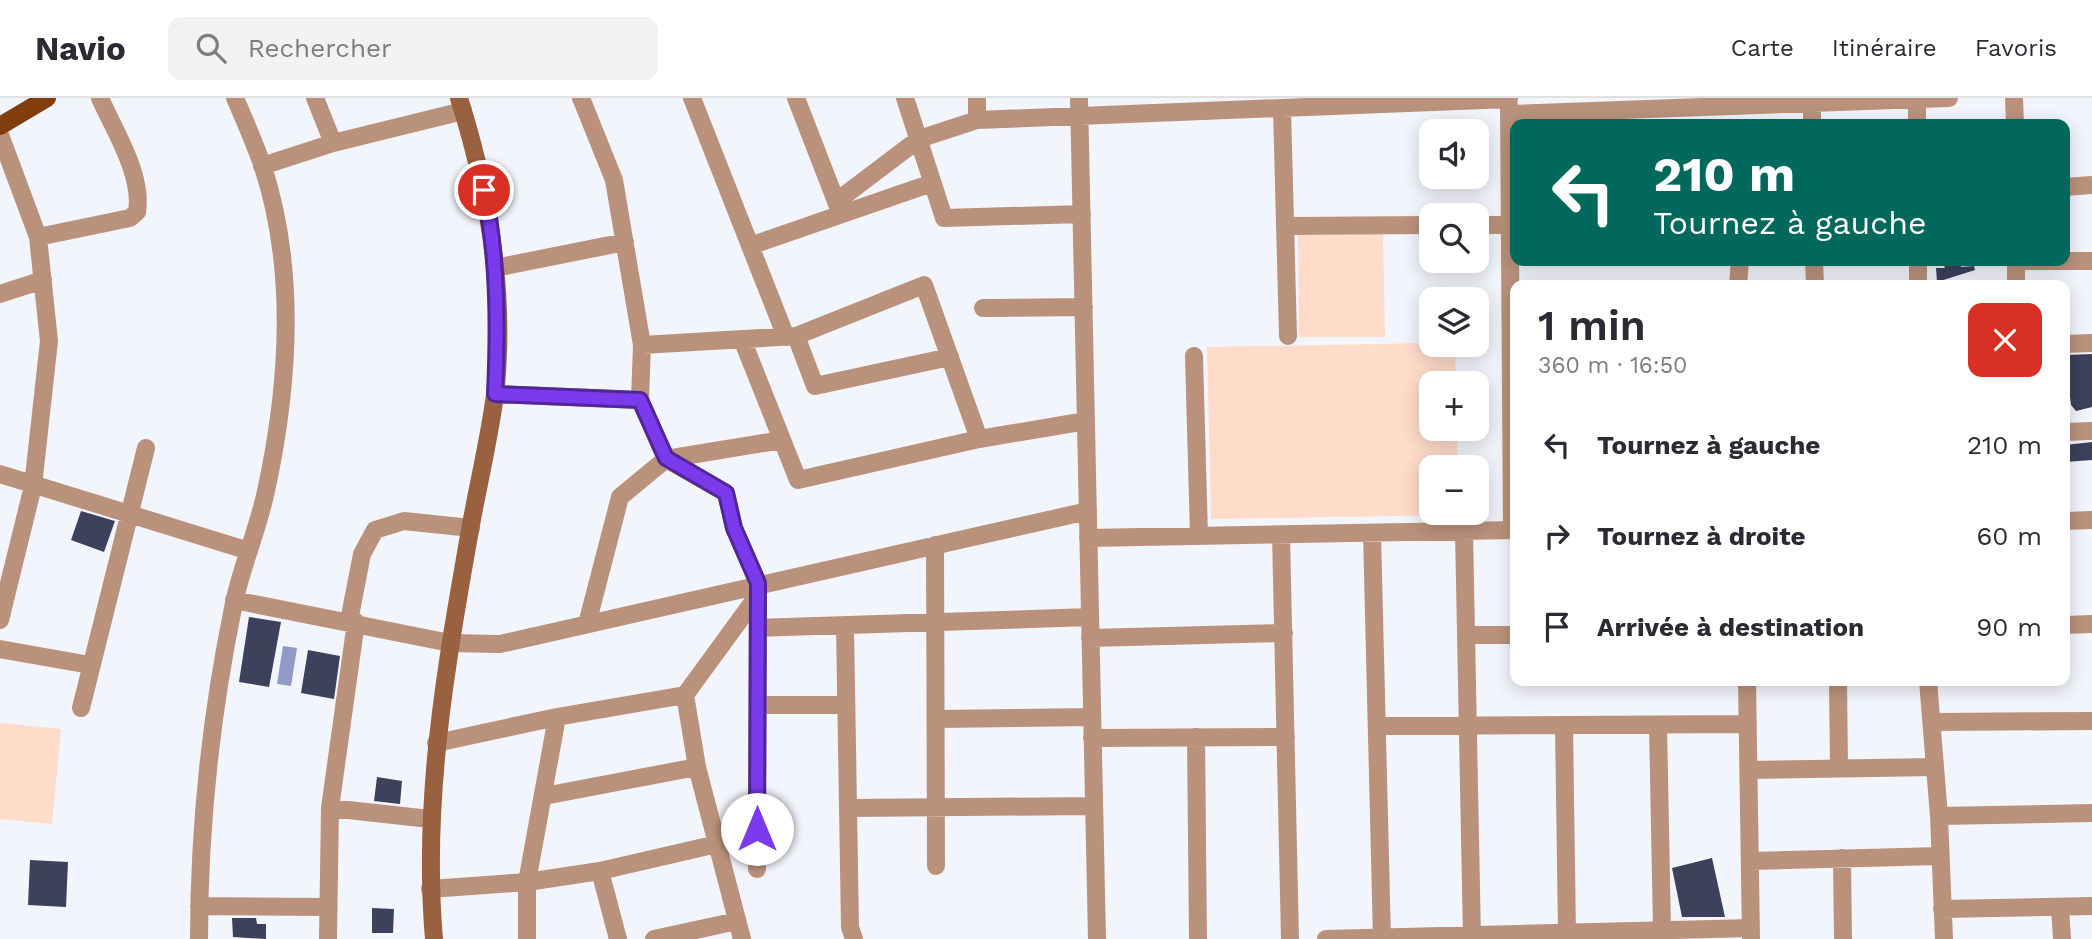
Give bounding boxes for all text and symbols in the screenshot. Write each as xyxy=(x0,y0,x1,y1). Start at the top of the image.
search box xyxy=(168,17,658,80)
text: Navio xyxy=(35,29,126,68)
icon: search xyxy=(192,29,230,67)
text: Rechercher xyxy=(248,33,392,63)
text: Carte xyxy=(1731,34,1794,62)
text: Itinéraire xyxy=(1832,34,1937,62)
text: Favoris xyxy=(1975,34,2057,62)
map controls xyxy=(1419,119,1489,525)
button: sound xyxy=(1419,119,1489,189)
text: 210 m xyxy=(1653,145,1795,203)
icon: left xyxy=(1538,147,1629,238)
pin xyxy=(454,160,514,220)
icon: arrive xyxy=(465,171,503,209)
button: search xyxy=(1419,203,1489,273)
text: Tournez à gauche xyxy=(1653,204,1926,242)
button: layers xyxy=(1419,287,1489,357)
text: 1 min xyxy=(1538,301,1646,350)
button: close xyxy=(1968,303,2042,377)
text: 360 m · 16:50 xyxy=(1538,352,1687,379)
button: + xyxy=(1419,371,1489,441)
icon: left xyxy=(1538,426,1576,464)
text: Tournez à gauche xyxy=(1597,430,1820,460)
text: 210 m xyxy=(1967,430,2042,460)
button: − xyxy=(1419,455,1489,525)
icon: right xyxy=(1538,517,1576,555)
text: Tournez à droite xyxy=(1597,521,1806,551)
text: 60 m xyxy=(1976,521,2042,551)
icon: arrive xyxy=(1538,608,1576,646)
text: Arrivée à destination xyxy=(1597,612,1864,642)
text: 90 m xyxy=(1976,612,2042,642)
position arrow xyxy=(720,792,794,866)

